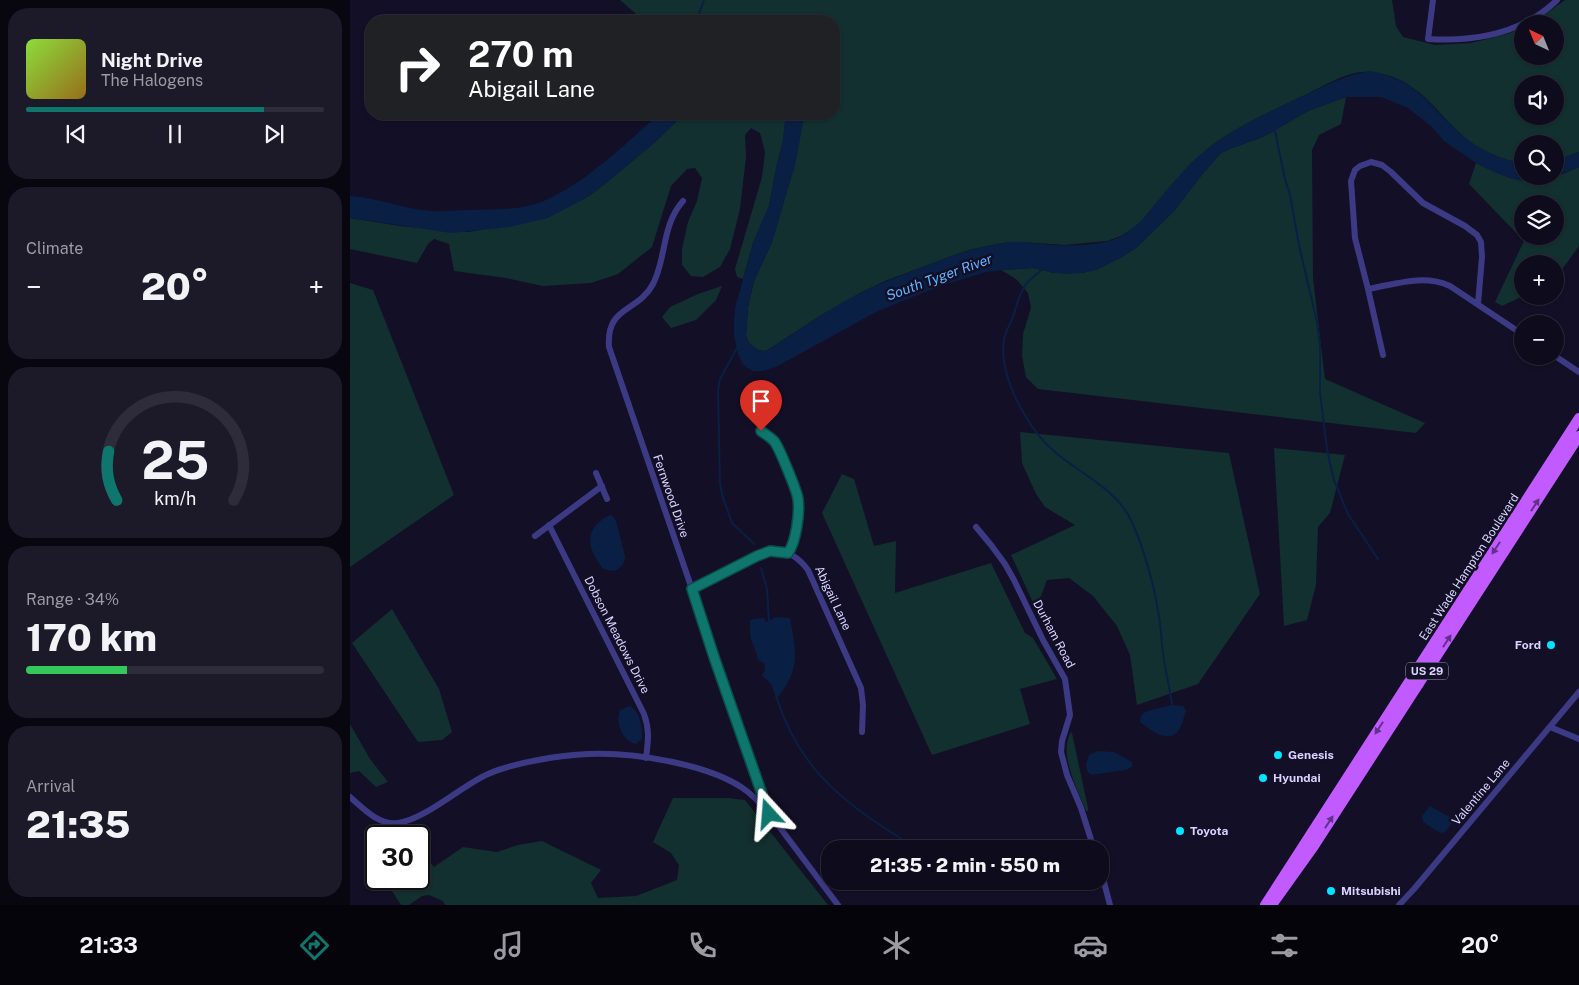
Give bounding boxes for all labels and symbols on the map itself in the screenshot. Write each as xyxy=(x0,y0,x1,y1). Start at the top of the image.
north arrow xyxy=(1514,15,1564,65)
water label: South Tyger River xyxy=(884,250,995,304)
pin xyxy=(740,380,782,431)
street label: Fernwood Drive xyxy=(650,453,692,539)
street label: East Wade Hampton Boulevard xyxy=(1416,491,1522,643)
one-way arrow xyxy=(1531,498,1540,512)
one-way arrow xyxy=(1491,541,1501,554)
street label: Abigail Lane xyxy=(812,564,854,633)
street label: Dobson Meadows Drive xyxy=(581,574,653,696)
street label: Durham Road xyxy=(1030,597,1078,671)
one-way arrow xyxy=(1442,635,1451,648)
place label: Ford xyxy=(1515,638,1541,652)
marker: Ford xyxy=(1545,639,1557,651)
road number: US 29 xyxy=(1406,662,1448,679)
one-way arrow xyxy=(1374,721,1384,735)
place label: Genesis xyxy=(1288,748,1334,762)
marker: Genesis xyxy=(1272,749,1284,761)
street label: Valentine Lane xyxy=(1449,756,1513,828)
place label: Hyundai xyxy=(1273,771,1321,785)
marker: Hyundai xyxy=(1257,772,1269,784)
position arrow xyxy=(742,787,794,839)
one-way arrow xyxy=(1325,815,1334,828)
place label: Toyota xyxy=(1190,824,1228,838)
speed limit sign: 30 xyxy=(365,825,430,890)
marker: Toyota xyxy=(1174,825,1186,837)
place label: Mitsubishi xyxy=(1341,884,1401,898)
marker: Mitsubishi xyxy=(1325,885,1337,897)

